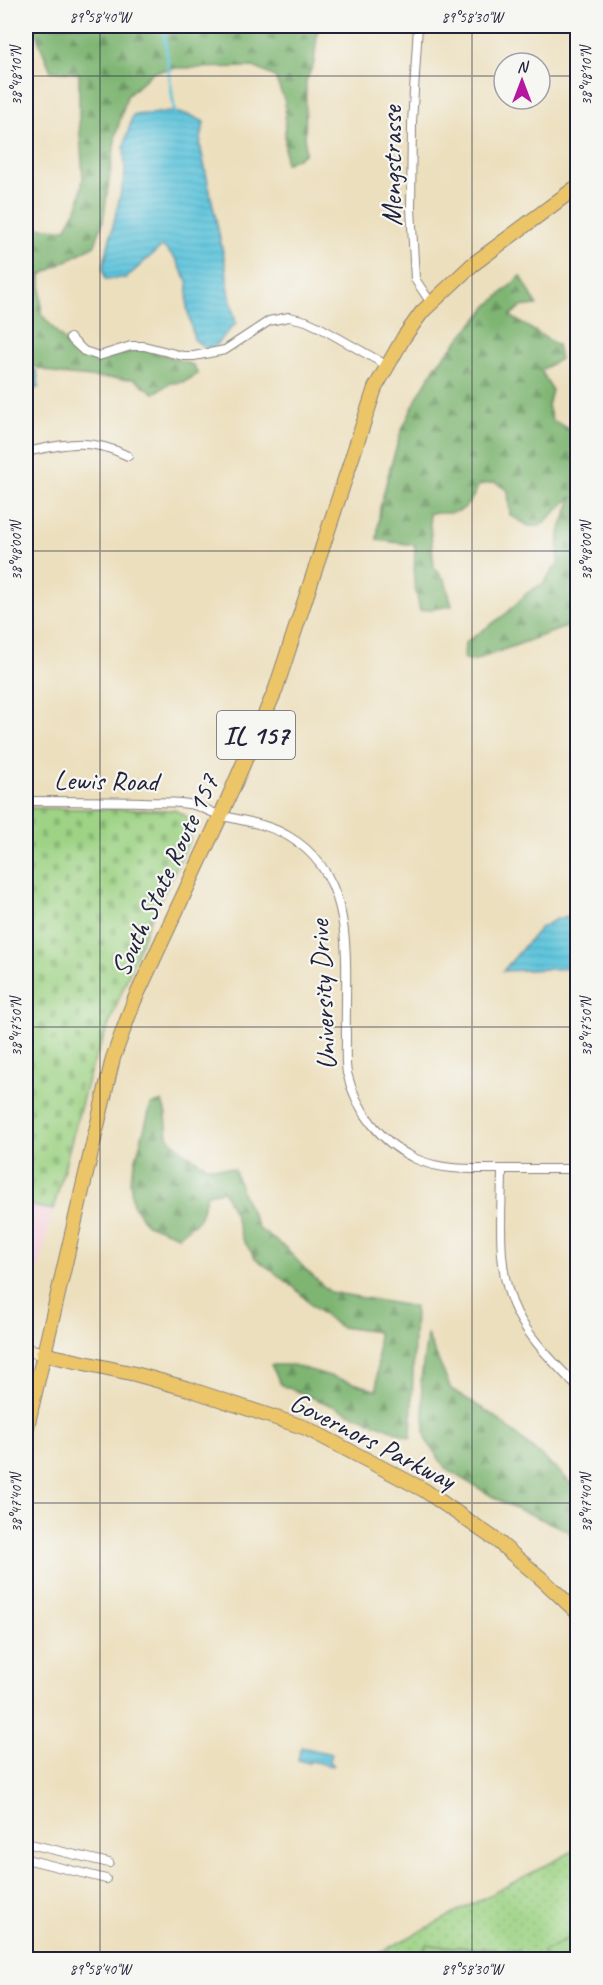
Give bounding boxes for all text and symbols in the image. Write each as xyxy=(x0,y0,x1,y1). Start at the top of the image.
text: 89°58'40"W xyxy=(70,8,134,27)
text: 89°58'30"W xyxy=(442,8,506,27)
text: 38°48'10"N xyxy=(7,43,26,106)
text: 38°48'10"N xyxy=(577,43,596,106)
north arrow xyxy=(492,51,552,111)
text: N xyxy=(517,57,530,77)
street label: Mengstrasse xyxy=(374,104,409,226)
text: 38°48'00"N xyxy=(7,518,26,581)
text: 38°48'00"N xyxy=(577,518,596,581)
road number: IL 157 xyxy=(217,711,295,759)
street label: Lewis Road xyxy=(54,762,162,799)
street label: South State Route 157 xyxy=(102,767,227,982)
street label: University Drive xyxy=(301,917,344,1071)
text: 38°47'50"N xyxy=(7,994,26,1057)
text: 38°47'50"N xyxy=(577,994,596,1057)
street label: Governors Parkway xyxy=(284,1384,463,1498)
text: 38°47'40"N xyxy=(7,1470,26,1533)
text: 38°47'40"N xyxy=(577,1470,596,1533)
text: 89°58'40"W xyxy=(70,1960,134,1979)
text: 89°58'30"W xyxy=(442,1960,506,1979)

